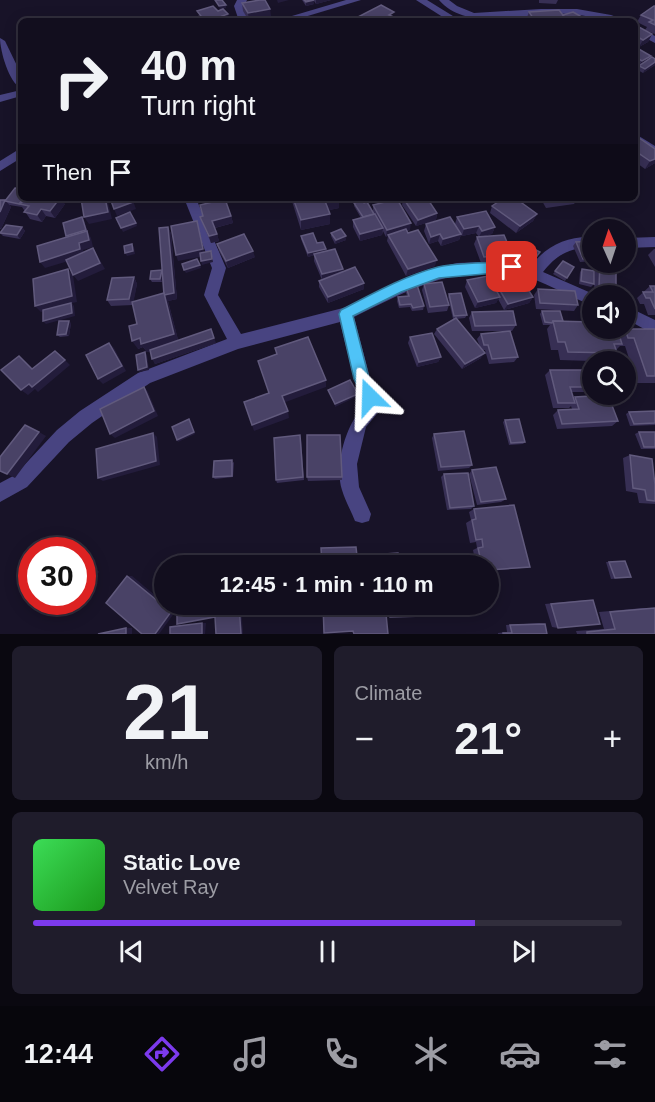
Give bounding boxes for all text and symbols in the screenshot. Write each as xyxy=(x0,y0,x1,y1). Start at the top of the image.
icon: right xyxy=(42,42,120,120)
text: 40 m xyxy=(141,42,237,89)
text: Turn right xyxy=(141,91,256,121)
icon: arrive xyxy=(104,156,137,189)
text: Then xyxy=(42,160,92,185)
north arrow xyxy=(582,219,636,273)
map controls xyxy=(582,219,636,405)
pin xyxy=(486,241,537,292)
icon: arrive xyxy=(495,250,528,283)
button: sound xyxy=(582,285,636,339)
button: search xyxy=(582,351,636,405)
position arrow xyxy=(338,365,402,429)
speed limit sign: 30 xyxy=(18,537,96,615)
text: 12:45 · 1 min · 110 m xyxy=(220,572,434,597)
text: 21 xyxy=(123,668,210,756)
text: Climate xyxy=(355,682,422,704)
text: 21° xyxy=(454,713,522,764)
text: − xyxy=(355,720,374,757)
text: + xyxy=(603,720,622,757)
text: km/h xyxy=(145,751,188,773)
text: Static Love xyxy=(123,850,240,875)
text: Velvet Ray xyxy=(123,876,219,898)
icon: previous xyxy=(115,935,148,968)
icon: pause xyxy=(311,935,344,968)
icon: next xyxy=(507,935,540,968)
icon: directions xyxy=(141,1033,183,1075)
icon: music xyxy=(230,1033,272,1075)
icon: phone xyxy=(320,1033,362,1075)
icon: climate xyxy=(410,1033,452,1075)
icon: car xyxy=(499,1033,541,1075)
icon: filters xyxy=(589,1033,631,1075)
text: 12:44 xyxy=(24,1039,93,1069)

